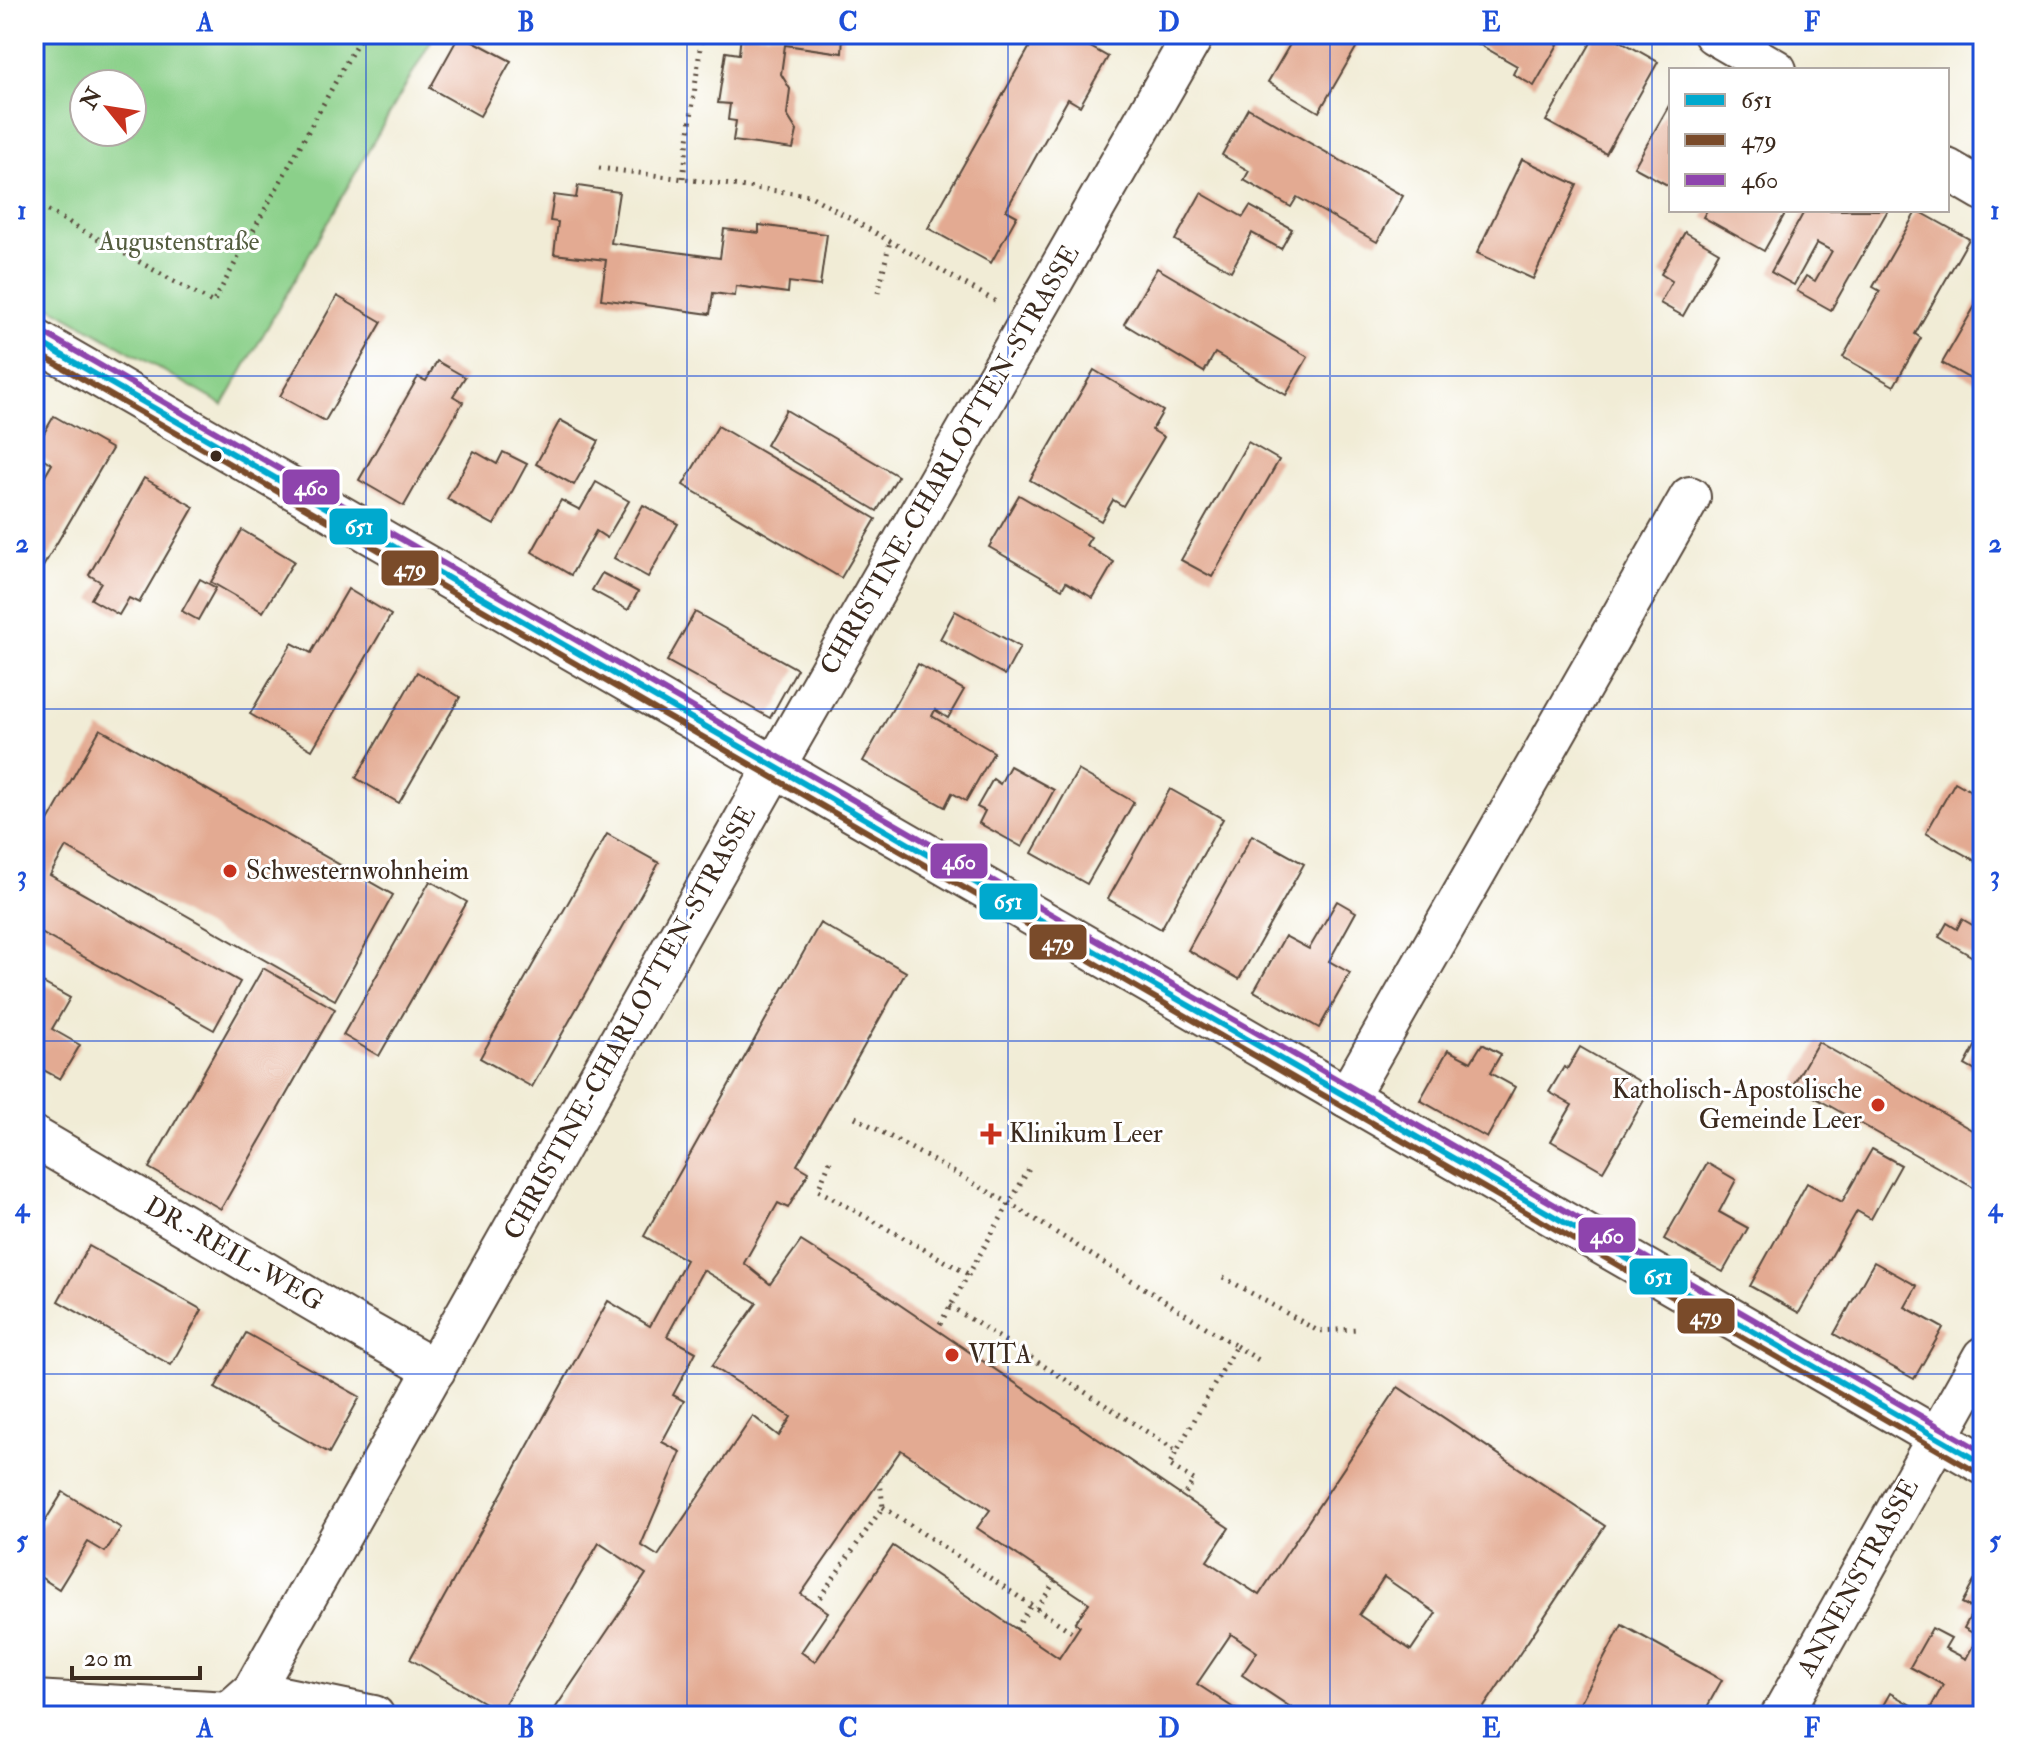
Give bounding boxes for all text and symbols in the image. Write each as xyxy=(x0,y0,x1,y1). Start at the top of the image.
text: A xyxy=(196,7,214,39)
text: B xyxy=(517,7,535,39)
text: C xyxy=(838,7,858,39)
text: D xyxy=(1158,7,1180,39)
text: E xyxy=(1482,7,1501,39)
text: F xyxy=(1804,7,1821,39)
north arrow xyxy=(68,68,148,148)
legend xyxy=(1669,68,1949,212)
text: N xyxy=(74,83,109,115)
text: 651 xyxy=(1741,85,1772,116)
text: 479 xyxy=(1741,125,1777,156)
text: 460 xyxy=(1741,165,1778,196)
text: 1 xyxy=(17,195,27,227)
text: 1 xyxy=(1990,195,2000,227)
park label: Augustenstraße xyxy=(98,226,259,258)
street label: CHRISTINE-CHARLOTTEN-STRASSE xyxy=(813,239,1087,681)
unlabelled marker xyxy=(208,448,224,464)
line badge: 460 xyxy=(281,468,341,506)
text: 460 xyxy=(293,474,328,502)
line badge: 651 xyxy=(328,507,389,546)
text: 651 xyxy=(345,513,373,541)
text: 2 xyxy=(15,528,29,560)
text: 2 xyxy=(1988,528,2002,560)
line badge: 479 xyxy=(380,549,440,587)
text: 479 xyxy=(393,555,426,583)
street label: CHRISTINE-CHARLOTTEN-STRASSE xyxy=(497,801,763,1245)
line badge: 460 xyxy=(929,842,989,880)
text: 460 xyxy=(941,848,976,876)
place label: Schwesternwohnheim xyxy=(246,855,469,887)
text: 3 xyxy=(17,860,27,892)
text: 3 xyxy=(1990,860,2000,892)
marker: Schwesternwohnheim xyxy=(221,862,239,880)
line badge: 651 xyxy=(978,882,1039,921)
text: 651 xyxy=(994,888,1022,916)
line badge: 479 xyxy=(1028,923,1088,961)
text: 479 xyxy=(1041,929,1074,957)
place label: Katholisch-Apostolische Gemeinde Leer xyxy=(1612,1074,1862,1136)
marker: Katholisch-Apostolische Gemeinde Leer xyxy=(1869,1096,1887,1114)
place label: Klinikum Leer xyxy=(1009,1118,1163,1150)
marker: Klinikum Leer xyxy=(980,1123,1002,1145)
street label: DR.-REIL-WEG xyxy=(139,1190,329,1318)
text: 4 xyxy=(14,1192,31,1224)
text: 4 xyxy=(1987,1192,2004,1224)
line badge: 460 xyxy=(1577,1216,1637,1254)
text: 460 xyxy=(1589,1222,1624,1250)
line badge: 651 xyxy=(1628,1257,1689,1296)
text: 651 xyxy=(1644,1263,1672,1291)
line badge: 479 xyxy=(1676,1297,1736,1335)
text: 479 xyxy=(1689,1303,1722,1331)
place label: VITA xyxy=(968,1339,1032,1371)
marker: VITA xyxy=(943,1346,961,1364)
street label: ANNENSTRASSE xyxy=(1790,1473,1926,1684)
text: 5 xyxy=(16,1525,28,1557)
text: 5 xyxy=(1989,1525,2001,1557)
scale bar xyxy=(72,1630,200,1680)
text: 20 m xyxy=(84,1643,133,1674)
text: A xyxy=(196,1713,214,1745)
text: B xyxy=(517,1713,535,1745)
text: C xyxy=(838,1713,858,1745)
text: D xyxy=(1158,1713,1180,1745)
text: E xyxy=(1482,1713,1501,1745)
text: F xyxy=(1804,1713,1821,1745)

